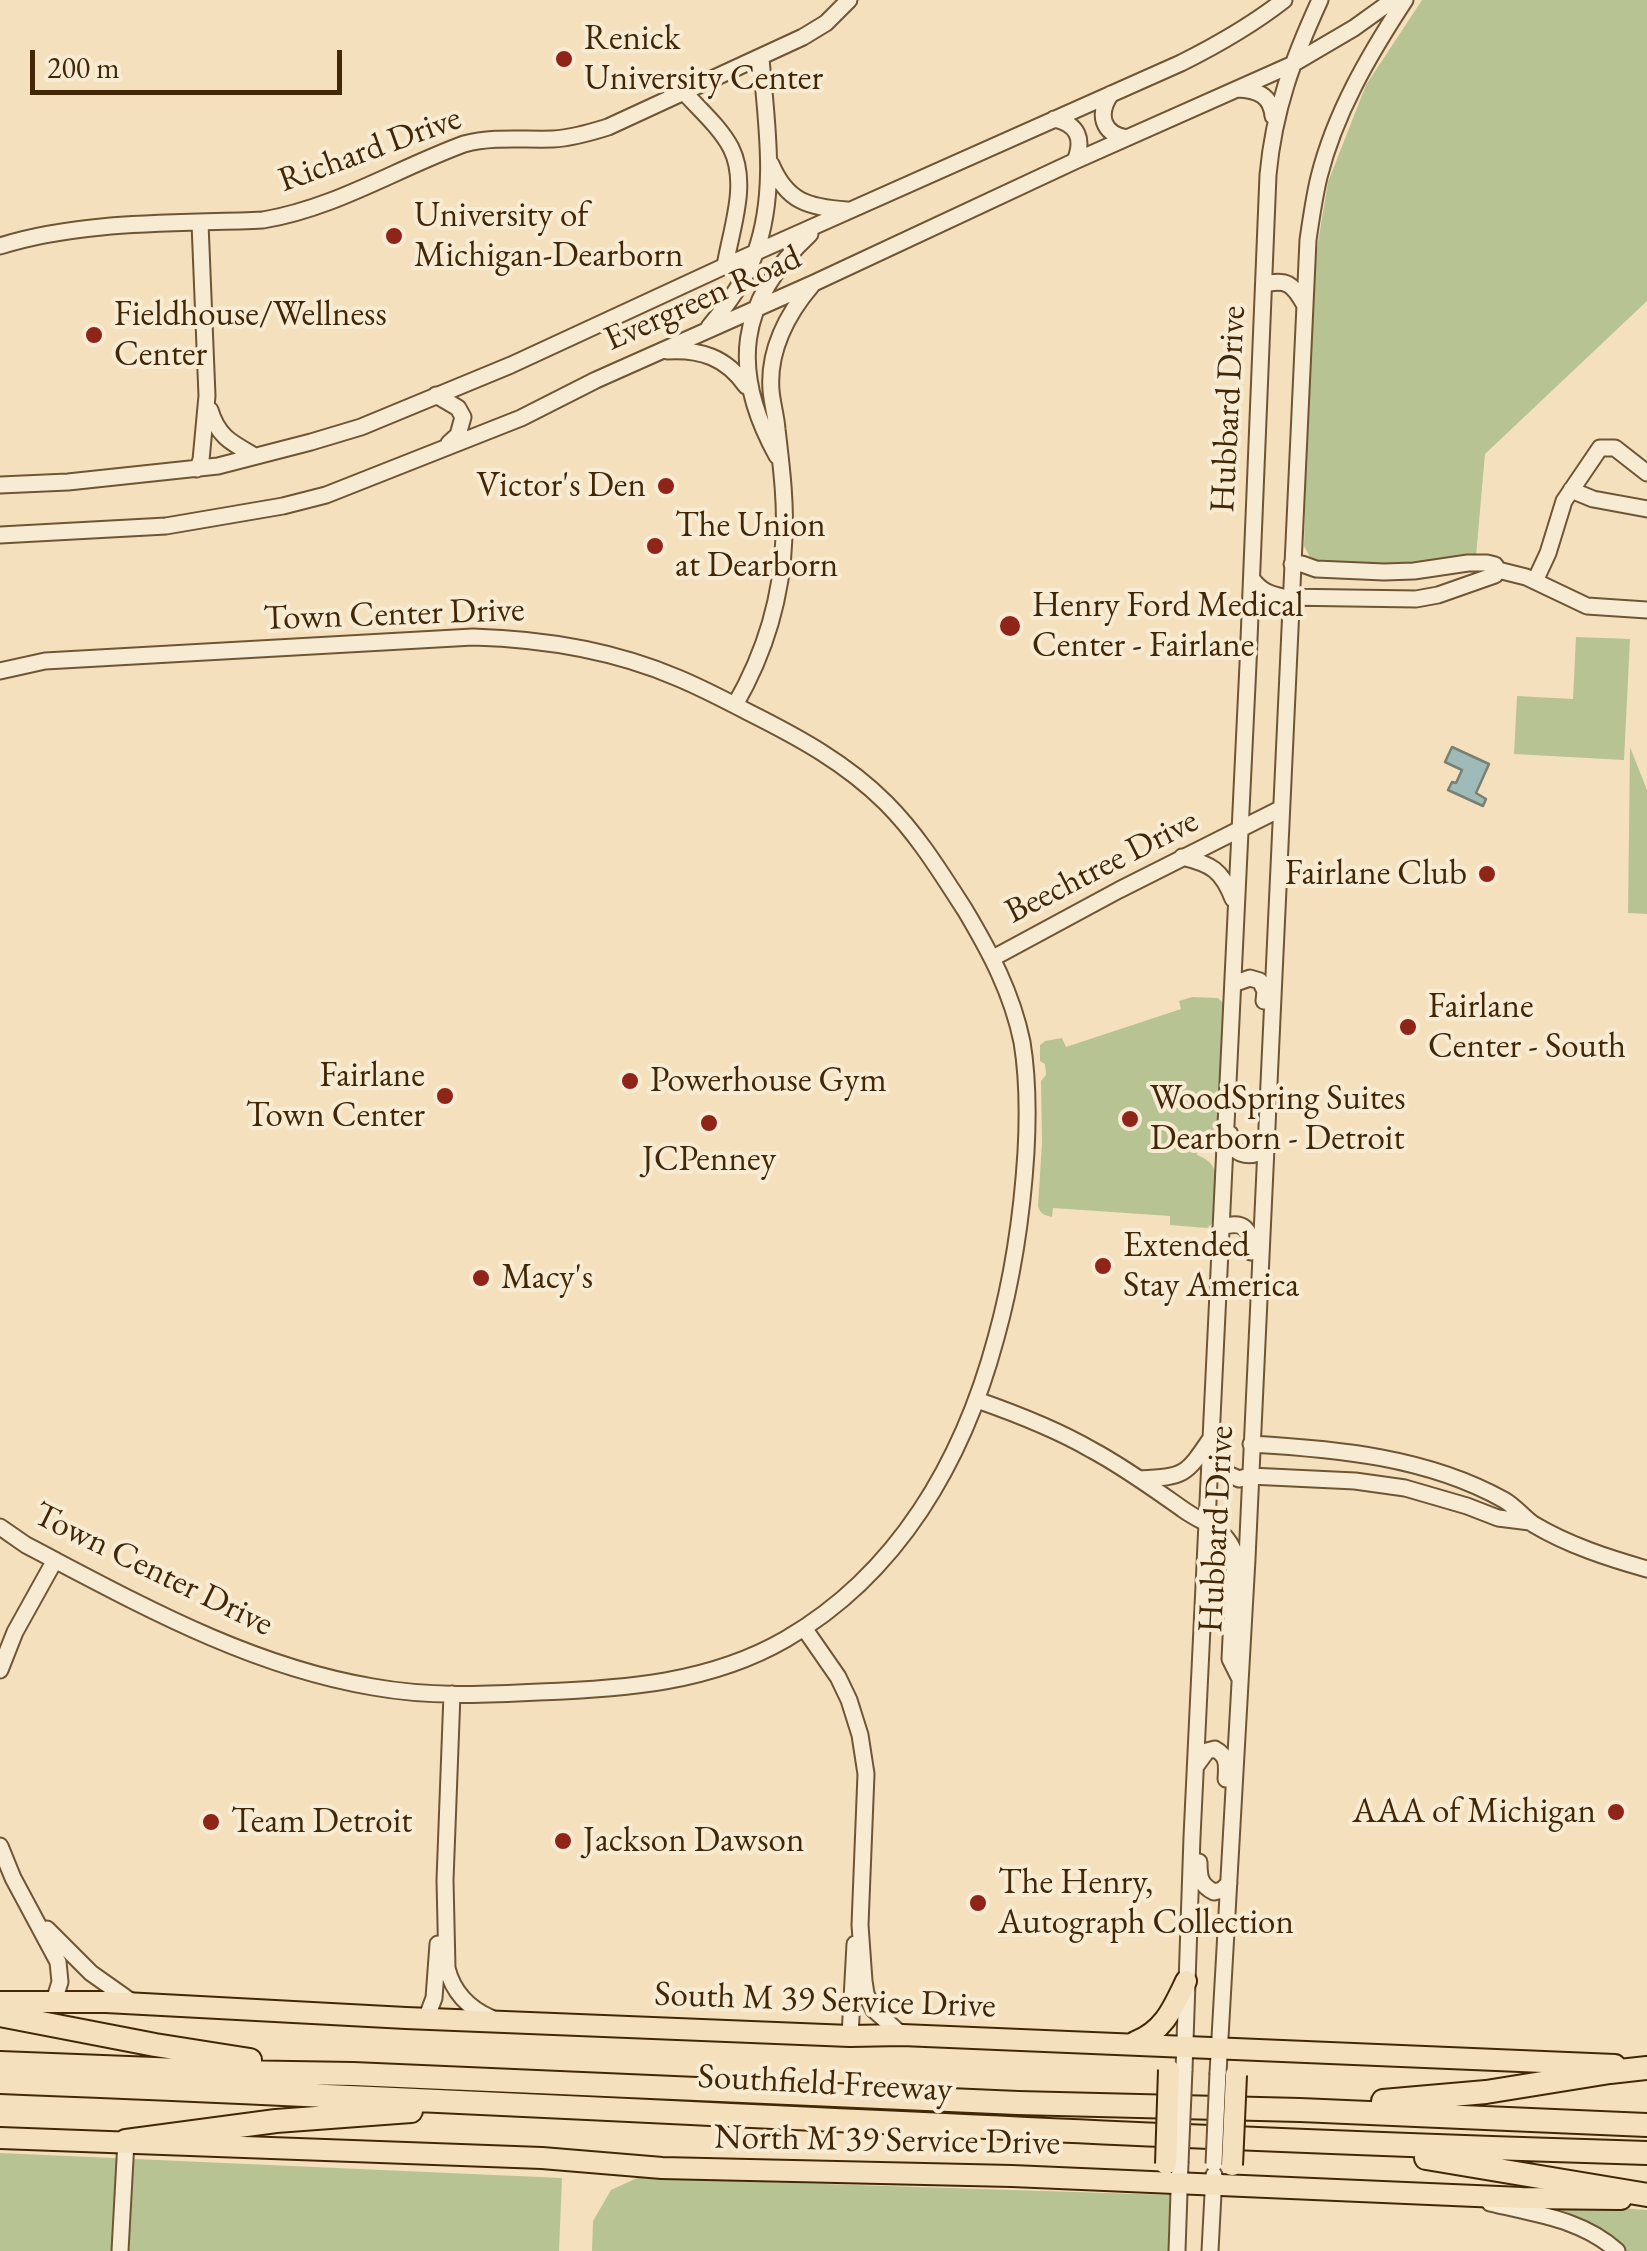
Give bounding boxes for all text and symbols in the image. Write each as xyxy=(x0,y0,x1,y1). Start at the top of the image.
place label: Renick University Center xyxy=(584,18,823,100)
scale bar xyxy=(35,30,348,92)
text: 200 m xyxy=(47,48,120,87)
marker: Renick University Center xyxy=(553,48,575,70)
street label: Richard Drive xyxy=(273,98,467,202)
place label: University of Michigan-Dearborn xyxy=(414,195,683,277)
marker: University of Michigan-Dearborn xyxy=(383,225,405,247)
street label: Evergreen Road xyxy=(598,237,808,361)
place label: Fieldhouse/Wellness Center xyxy=(114,294,387,376)
street label: Hubbard Drive xyxy=(1203,304,1255,514)
marker: Fieldhouse/Wellness Center xyxy=(83,324,105,346)
place label: Victor's Den xyxy=(477,465,646,507)
marker: Victor's Den xyxy=(655,475,677,497)
place label: The Union at Dearborn xyxy=(675,505,838,587)
marker: The Union at Dearborn xyxy=(644,535,666,557)
place label: Henry Ford Medical Center - Fairlane xyxy=(1032,585,1304,667)
street label: Town Center Drive xyxy=(263,589,525,641)
marker: Henry Ford Medical Center - Fairlane xyxy=(997,613,1023,639)
street label: Beechtree Drive xyxy=(999,800,1205,934)
place label: Fairlane Club xyxy=(1285,853,1467,895)
marker: Fairlane Club xyxy=(1476,863,1498,885)
place label: Fairlane Center - South xyxy=(1428,986,1626,1068)
marker: Fairlane Center - South xyxy=(1397,1016,1419,1038)
place label: Fairlane Town Center xyxy=(246,1055,425,1137)
place label: Powerhouse Gym xyxy=(650,1060,887,1102)
marker: Powerhouse Gym xyxy=(619,1070,641,1092)
place label: WoodSpring Suites Dearborn - Detroit xyxy=(1150,1078,1406,1160)
marker: Fairlane Town Center xyxy=(434,1085,456,1107)
marker: WoodSpring Suites Dearborn - Detroit xyxy=(1119,1108,1141,1130)
marker: JCPenney xyxy=(698,1112,720,1134)
place label: JCPenney xyxy=(642,1139,776,1181)
place label: Extended Stay America xyxy=(1123,1225,1299,1307)
marker: Extended Stay America xyxy=(1092,1255,1114,1277)
place label: Macy's xyxy=(501,1257,593,1299)
marker: Macy's xyxy=(470,1267,492,1289)
street label: Hubbard Drive xyxy=(1191,1424,1243,1634)
street label: Town Center Drive xyxy=(26,1494,280,1646)
place label: AAA of Michigan xyxy=(1352,1791,1596,1833)
place label: Team Detroit xyxy=(231,1801,412,1843)
marker: AAA of Michigan xyxy=(1605,1801,1627,1823)
marker: Team Detroit xyxy=(200,1811,222,1833)
place label: Jackson Dawson xyxy=(583,1820,804,1862)
marker: Jackson Dawson xyxy=(552,1830,574,1852)
place label: The Henry, Autograph Collection xyxy=(998,1862,1294,1944)
marker: The Henry, Autograph Collection xyxy=(967,1892,989,1914)
street label: South M 39 Service Drive xyxy=(654,1974,996,2028)
street label: Southfield Freeway xyxy=(697,2056,953,2112)
street label: North M 39 Service Drive xyxy=(713,2117,1061,2165)

